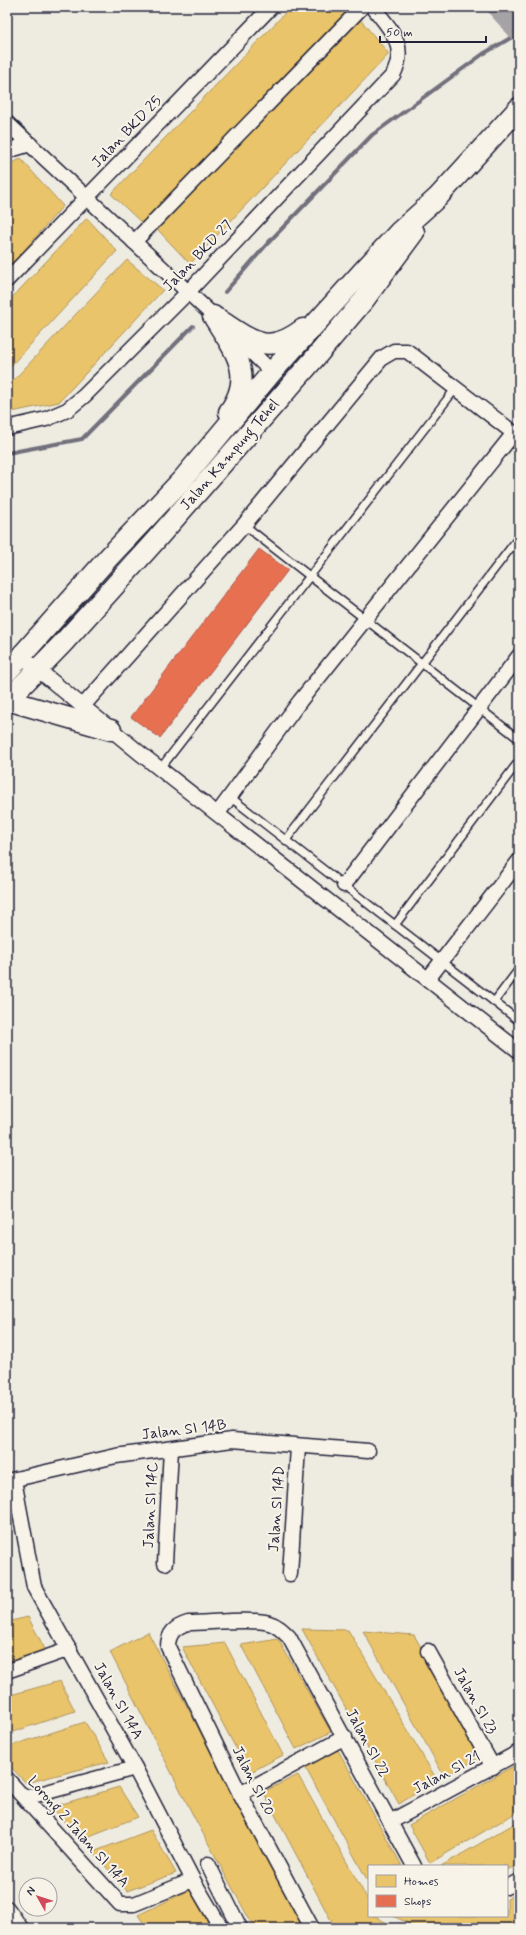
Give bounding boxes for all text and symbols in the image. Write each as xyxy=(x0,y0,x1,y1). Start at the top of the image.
scale bar xyxy=(380,18,486,44)
text: 50 m xyxy=(386,25,413,41)
street label: Jalan BKD 25 xyxy=(87,92,167,172)
street label: Jalan BKD 27 xyxy=(159,215,238,296)
street label: Jalan Kampung Tehel xyxy=(176,395,285,516)
street label: Jalan SI 14B xyxy=(140,1415,228,1445)
street label: Jalan SI 14C xyxy=(139,1461,163,1549)
street label: Jalan SI 14D xyxy=(264,1465,290,1553)
street label: Jalan SI 14A xyxy=(88,1659,148,1743)
street label: Jalan SI 23 xyxy=(448,1664,502,1738)
street label: Jalan SI 22 xyxy=(340,1705,394,1781)
street label: Jalan SI 20 xyxy=(227,1743,279,1819)
street label: Jalan SI 21 xyxy=(410,1747,484,1799)
street label: Lorong 2 Jalan SI 14A xyxy=(22,1772,133,1893)
legend xyxy=(368,1865,508,1917)
text: Homes xyxy=(404,1874,439,1890)
north arrow xyxy=(18,1877,58,1917)
text: N xyxy=(23,1884,39,1899)
text: Shops xyxy=(404,1894,431,1910)

